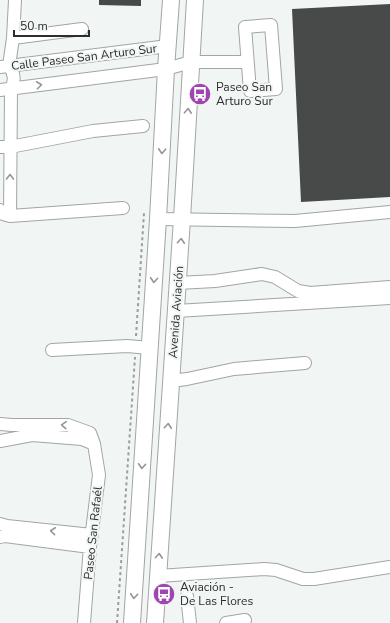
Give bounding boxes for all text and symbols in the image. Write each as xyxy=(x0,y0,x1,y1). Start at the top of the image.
scale bar xyxy=(14,12,89,38)
text: 50 m xyxy=(20,18,48,34)
street label: Calle Paseo San Arturo Sur xyxy=(10,40,158,74)
place label: Paseo San Arturo Sur xyxy=(216,79,273,109)
one-way arrow xyxy=(36,81,42,90)
bus stop icon: Paseo San Arturo Sur xyxy=(187,81,213,107)
one-way arrow xyxy=(184,108,193,114)
one-way arrow xyxy=(157,148,166,154)
one-way arrow xyxy=(6,174,14,180)
one-way arrow xyxy=(176,238,185,244)
street label: Avenida Aviación xyxy=(165,265,187,359)
one-way arrow xyxy=(150,277,158,283)
one-way arrow xyxy=(61,421,67,430)
one-way arrow xyxy=(163,423,172,429)
one-way arrow xyxy=(138,463,147,469)
street label: Paseo San Rafaél xyxy=(80,485,106,580)
one-way arrow xyxy=(50,527,56,536)
one-way arrow xyxy=(155,553,164,559)
place label: Aviación - De Las Flores xyxy=(180,579,253,609)
bus stop icon: Aviación - De Las Flores xyxy=(151,581,177,607)
one-way arrow xyxy=(130,593,138,599)

